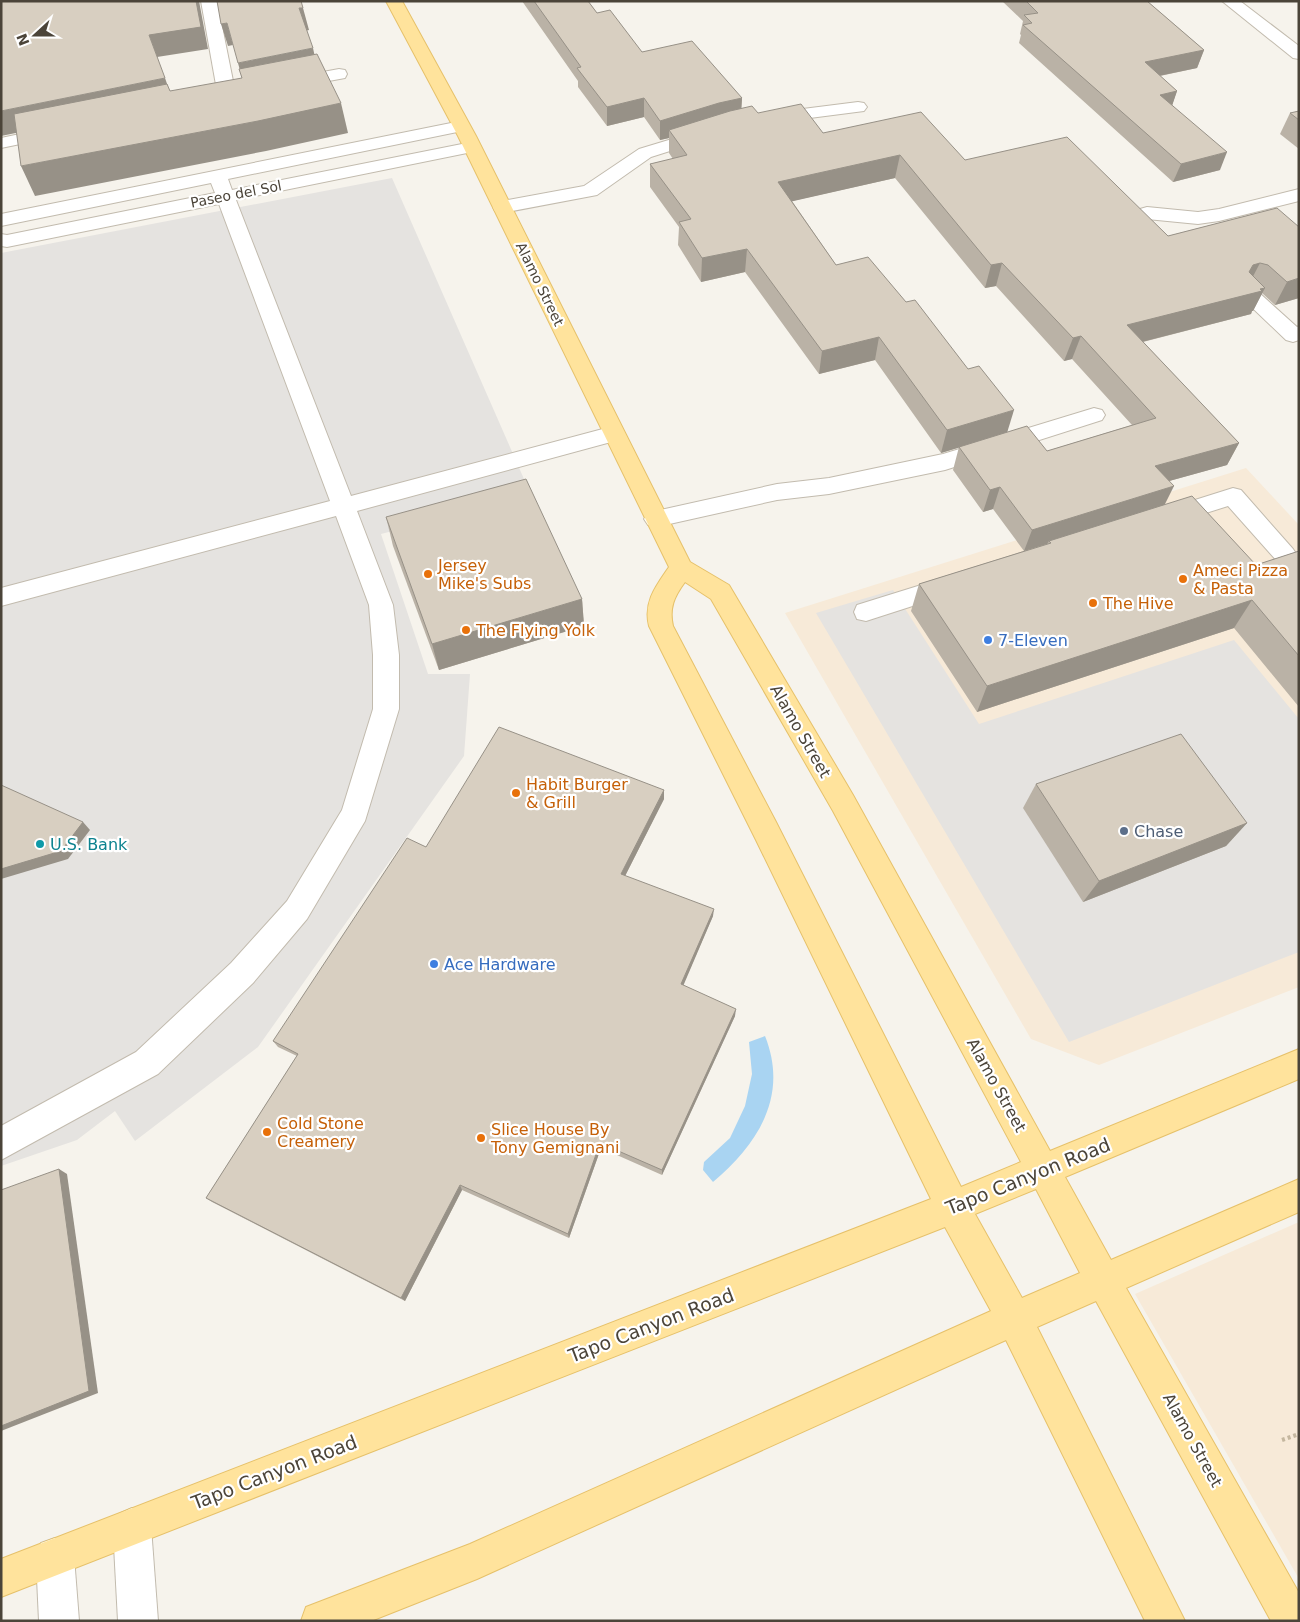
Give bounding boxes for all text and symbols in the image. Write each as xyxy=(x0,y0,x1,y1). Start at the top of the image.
north arrow xyxy=(10,10,60,60)
text: N xyxy=(13,31,32,48)
street label: Paseo del Sol xyxy=(189,177,283,211)
street label: Alamo Street xyxy=(513,239,567,329)
place label: Jersey Mike's Subs xyxy=(437,556,531,593)
place label: Ameci Pizza & Pasta xyxy=(1193,561,1288,598)
marker: Jersey Mike's Subs xyxy=(422,568,434,580)
marker: Ameci Pizza & Pasta xyxy=(1177,573,1189,585)
place label: The Hive xyxy=(1102,594,1174,613)
marker: The Hive xyxy=(1087,597,1099,609)
place label: The Flying Yolk xyxy=(475,621,596,640)
marker: The Flying Yolk xyxy=(460,624,472,636)
place label: 7-Eleven xyxy=(998,631,1068,650)
marker: 7-Eleven xyxy=(982,634,994,646)
street label: Alamo Street xyxy=(766,681,835,781)
place label: Habit Burger & Grill xyxy=(526,775,628,812)
marker: Habit Burger & Grill xyxy=(510,787,522,799)
place label: Chase xyxy=(1134,822,1183,841)
marker: Chase xyxy=(1118,825,1130,837)
place label: U.S. Bank xyxy=(50,835,128,854)
marker: U.S. Bank xyxy=(34,838,46,850)
place label: Ace Hardware xyxy=(444,955,556,974)
marker: Ace Hardware xyxy=(428,958,440,970)
street label: Alamo Street xyxy=(963,1035,1030,1135)
place label: Cold Stone Creamery xyxy=(277,1114,364,1151)
place label: Slice House By Tony Gemignani xyxy=(490,1120,620,1157)
marker: Cold Stone Creamery xyxy=(261,1126,273,1138)
marker: Slice House By Tony Gemignani xyxy=(475,1132,487,1144)
street label: Tapo Canyon Road xyxy=(942,1133,1113,1219)
street label: Tapo Canyon Road xyxy=(564,1283,737,1367)
street label: Alamo Street xyxy=(1159,1390,1226,1490)
street label: Tapo Canyon Road xyxy=(187,1430,360,1514)

